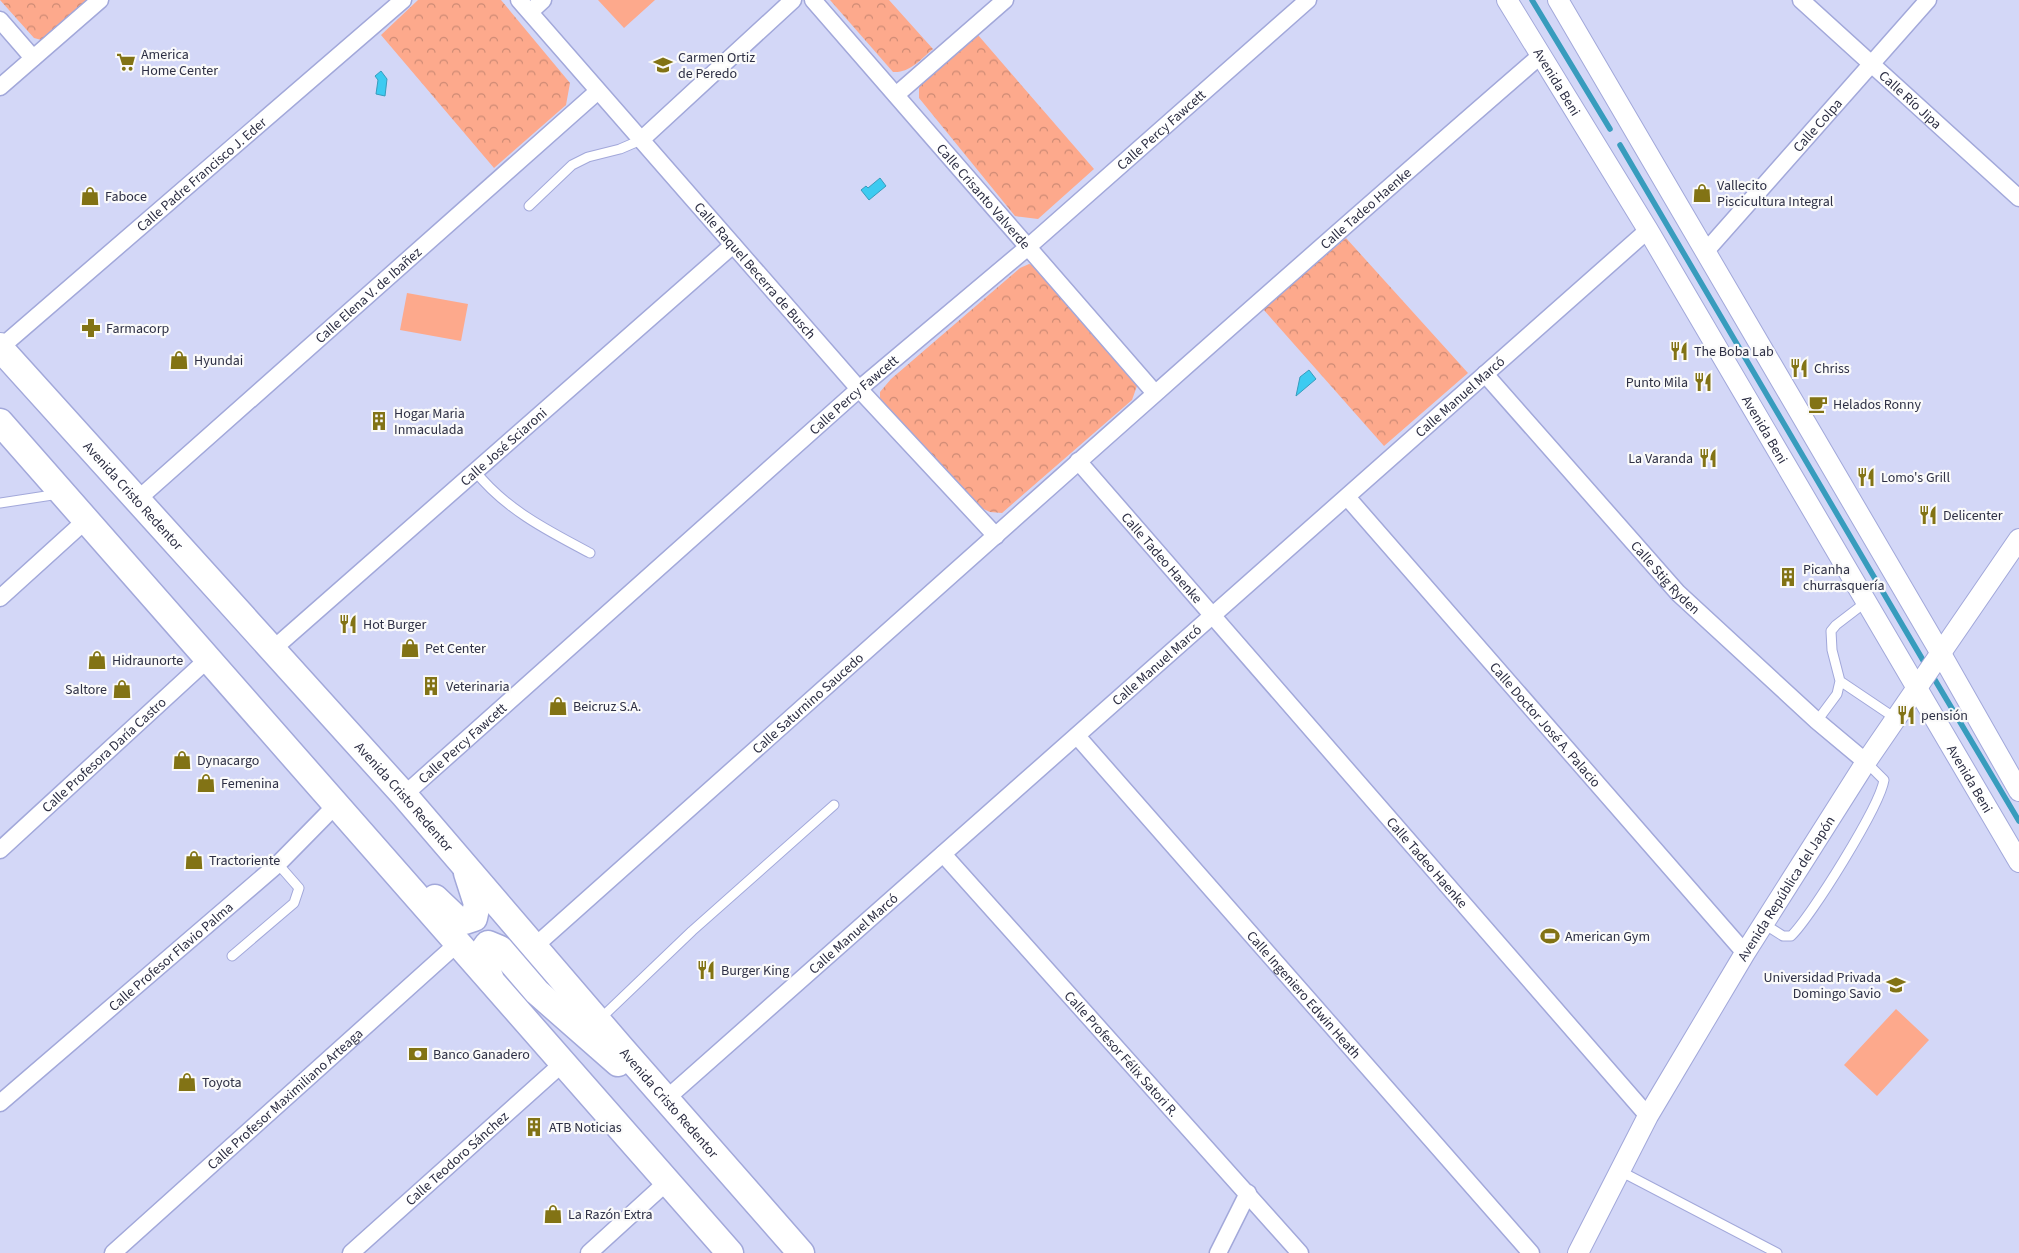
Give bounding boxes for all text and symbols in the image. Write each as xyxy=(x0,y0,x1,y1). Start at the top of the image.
place label: America Home Center xyxy=(141,45,218,81)
street label: Avenida Beni xyxy=(1528,45,1585,120)
place label: Carmen Ortiz de Peredo xyxy=(678,48,755,84)
supermarket icon: America Home Center xyxy=(115,51,137,73)
school or university icon: Carmen Ortiz de Peredo xyxy=(652,54,674,76)
street label: Calle Río Jipa xyxy=(1874,66,1946,134)
street label: Calle Percy Fawcett xyxy=(1113,85,1211,175)
street label: Calle Colpa xyxy=(1789,95,1847,157)
street label: Calle Padre Francisco J. Eder xyxy=(133,113,272,237)
street label: Calle Crisanto Valverde xyxy=(931,140,1035,254)
street label: Calle Tadeo Haenke xyxy=(1316,163,1416,254)
place label: Vallecito Piscicultura Integral xyxy=(1717,176,1834,212)
shop icon: Vallecito Piscicultura Integral xyxy=(1691,182,1713,204)
shop icon: Faboce xyxy=(79,185,101,207)
place label: Faboce xyxy=(105,187,147,207)
street label: Calle Raquel Becerra de Busch xyxy=(689,198,820,344)
street label: Calle Elena V. de Ibañez xyxy=(311,243,427,348)
pharmacy icon: Farmacorp xyxy=(80,317,102,339)
place label: Farmacorp xyxy=(106,319,170,339)
restaurant icon: The Boba Lab xyxy=(1668,340,1690,362)
place label: The Boba Lab xyxy=(1694,342,1774,362)
shop icon: Hyundai xyxy=(168,349,190,371)
place label: Hyundai xyxy=(194,351,243,371)
street label: Calle Percy Fawcett xyxy=(805,351,903,440)
street label: Calle Manuel Marcó xyxy=(1411,352,1510,442)
restaurant icon: Chriss xyxy=(1788,357,1810,379)
place label: Chriss xyxy=(1814,359,1850,379)
restaurant icon: Punto Mila xyxy=(1692,371,1714,393)
place label: Punto Mila xyxy=(1626,373,1688,393)
street label: Avenida Beni xyxy=(1736,392,1792,468)
cafe icon: Helados Ronny xyxy=(1807,393,1829,415)
place label: Helados Ronny xyxy=(1833,395,1921,415)
place label: Hogar Maria Inmaculada xyxy=(394,404,465,440)
street label: Calle José Sciaroni xyxy=(456,404,552,491)
building icon: Hogar Maria Inmaculada xyxy=(368,410,390,432)
street label: Avenida Cristo Redentor xyxy=(78,437,187,555)
restaurant icon: La Varanda xyxy=(1697,447,1719,469)
place label: La Varanda xyxy=(1628,449,1693,469)
restaurant icon: Lomo's Grill xyxy=(1855,466,1877,488)
place label: Lomo's Grill xyxy=(1881,468,1950,488)
restaurant icon: Delicenter xyxy=(1917,504,1939,526)
place label: Delicenter xyxy=(1943,506,2003,526)
street label: Calle Tadeo Haenke xyxy=(1116,508,1207,608)
street label: Calle Stig Ryden xyxy=(1625,537,1704,619)
place label: Picanha churrasquería xyxy=(1803,560,1885,596)
building icon: Picanha churrasquería xyxy=(1777,566,1799,588)
restaurant icon: Hot Burger xyxy=(337,613,359,635)
place label: Hot Burger xyxy=(363,615,426,635)
street label: Calle Manuel Marcó xyxy=(1108,621,1206,711)
shop icon: Pet Center xyxy=(399,637,421,659)
place label: Pet Center xyxy=(425,639,486,659)
shop icon: Hidraunorte xyxy=(86,649,108,671)
street label: Calle Saturnino Saucedo xyxy=(748,649,868,759)
place label: Hidraunorte xyxy=(112,651,183,671)
street label: Calle Doctor José A. Palacio xyxy=(1485,658,1605,792)
building icon: Veterinaria xyxy=(420,675,442,697)
place label: Veterinaria xyxy=(446,677,510,697)
shop icon: Saltore xyxy=(111,678,133,700)
place label: Saltore xyxy=(65,680,107,700)
street label: Calle Profesora Daría Castro xyxy=(38,693,171,818)
shop icon: Beicruz S.A. xyxy=(547,695,569,717)
place label: Beicruz S.A. xyxy=(573,697,641,717)
street label: Calle Percy Fawcett xyxy=(414,699,512,789)
restaurant icon: pensión xyxy=(1895,704,1917,726)
place label: pensión xyxy=(1921,706,1968,726)
street label: Avenida Cristo Redentor xyxy=(350,738,458,857)
street label: Avenida Beni xyxy=(1941,741,1997,817)
shop icon: Dynacargo xyxy=(171,749,193,771)
place label: Dynacargo xyxy=(197,751,259,771)
shop icon: Femenina xyxy=(195,772,217,794)
place label: Femenina xyxy=(221,774,279,794)
street label: Avenida República del Japón xyxy=(1733,812,1840,965)
street label: Calle Tadeo Haenke xyxy=(1381,813,1472,913)
shop icon: Tractoriente xyxy=(183,849,205,871)
place label: Tractoriente xyxy=(209,851,280,871)
street label: Calle Manuel Marcó xyxy=(805,889,903,979)
street label: Calle Profesor Flavio Palma xyxy=(105,898,238,1016)
sports icon: American Gym xyxy=(1539,925,1561,947)
street label: Calle Ingeniero Edwin Heath xyxy=(1241,927,1365,1064)
place label: American Gym xyxy=(1565,927,1650,947)
restaurant icon: Burger King xyxy=(695,959,717,981)
place label: Burger King xyxy=(721,961,789,981)
place label: Universidad Privada Domingo Savio xyxy=(1764,968,1881,1004)
school or university icon: Universidad Privada Domingo Savio xyxy=(1885,974,1907,996)
street label: Calle Profesor Félix Satori R. xyxy=(1059,987,1183,1122)
street label: Calle Profesor Maximiliano Arteaga xyxy=(203,1024,368,1175)
bank icon: Banco Ganadero xyxy=(407,1043,429,1065)
street label: Avenida Cristo Redentor xyxy=(615,1044,723,1163)
place label: Banco Ganadero xyxy=(433,1045,530,1065)
shop icon: Toyota xyxy=(176,1071,198,1093)
place label: Toyota xyxy=(202,1073,241,1093)
street label: Calle Teodoro Sánchez xyxy=(401,1107,514,1211)
building icon: ATB Noticias xyxy=(523,1116,545,1138)
place label: ATB Noticias xyxy=(549,1118,622,1138)
shop icon: La Razón Extra xyxy=(542,1203,564,1225)
place label: La Razón Extra xyxy=(568,1205,653,1225)

